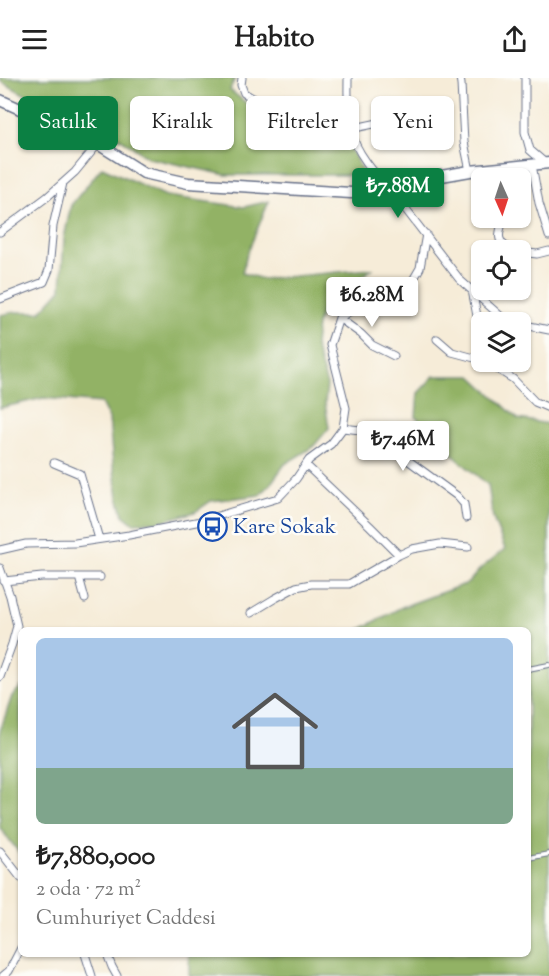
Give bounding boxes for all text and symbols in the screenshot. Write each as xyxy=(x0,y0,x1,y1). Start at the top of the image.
text: Habito xyxy=(235,20,314,59)
icon: menu xyxy=(18,23,51,56)
icon: share xyxy=(498,23,531,56)
chip: Satılık xyxy=(18,96,118,150)
chip: Kiralık xyxy=(130,96,234,150)
chip: Filtreler xyxy=(246,96,359,150)
chip: Yeni xyxy=(371,96,454,150)
pin: ₺7.88M xyxy=(349,168,447,219)
north arrow xyxy=(471,168,531,228)
map controls xyxy=(471,168,531,372)
text: ₺7.88M xyxy=(366,173,430,202)
button: locate xyxy=(471,240,531,300)
pin: ₺6.28M xyxy=(323,277,421,328)
text: ₺6.28M xyxy=(340,282,404,311)
button: layers xyxy=(471,312,531,372)
pin: ₺7.46M xyxy=(354,421,452,472)
text: ₺7.46M xyxy=(371,426,435,455)
bus stop icon: Kare Sokak xyxy=(196,510,228,542)
place label: Kare Sokak xyxy=(233,513,337,543)
icon: home xyxy=(221,677,329,785)
text: ₺7,880,000 xyxy=(36,839,155,876)
text: 2 oda · 72 m² xyxy=(36,876,141,905)
text: Cumhuriyet Caddesi xyxy=(36,905,216,934)

